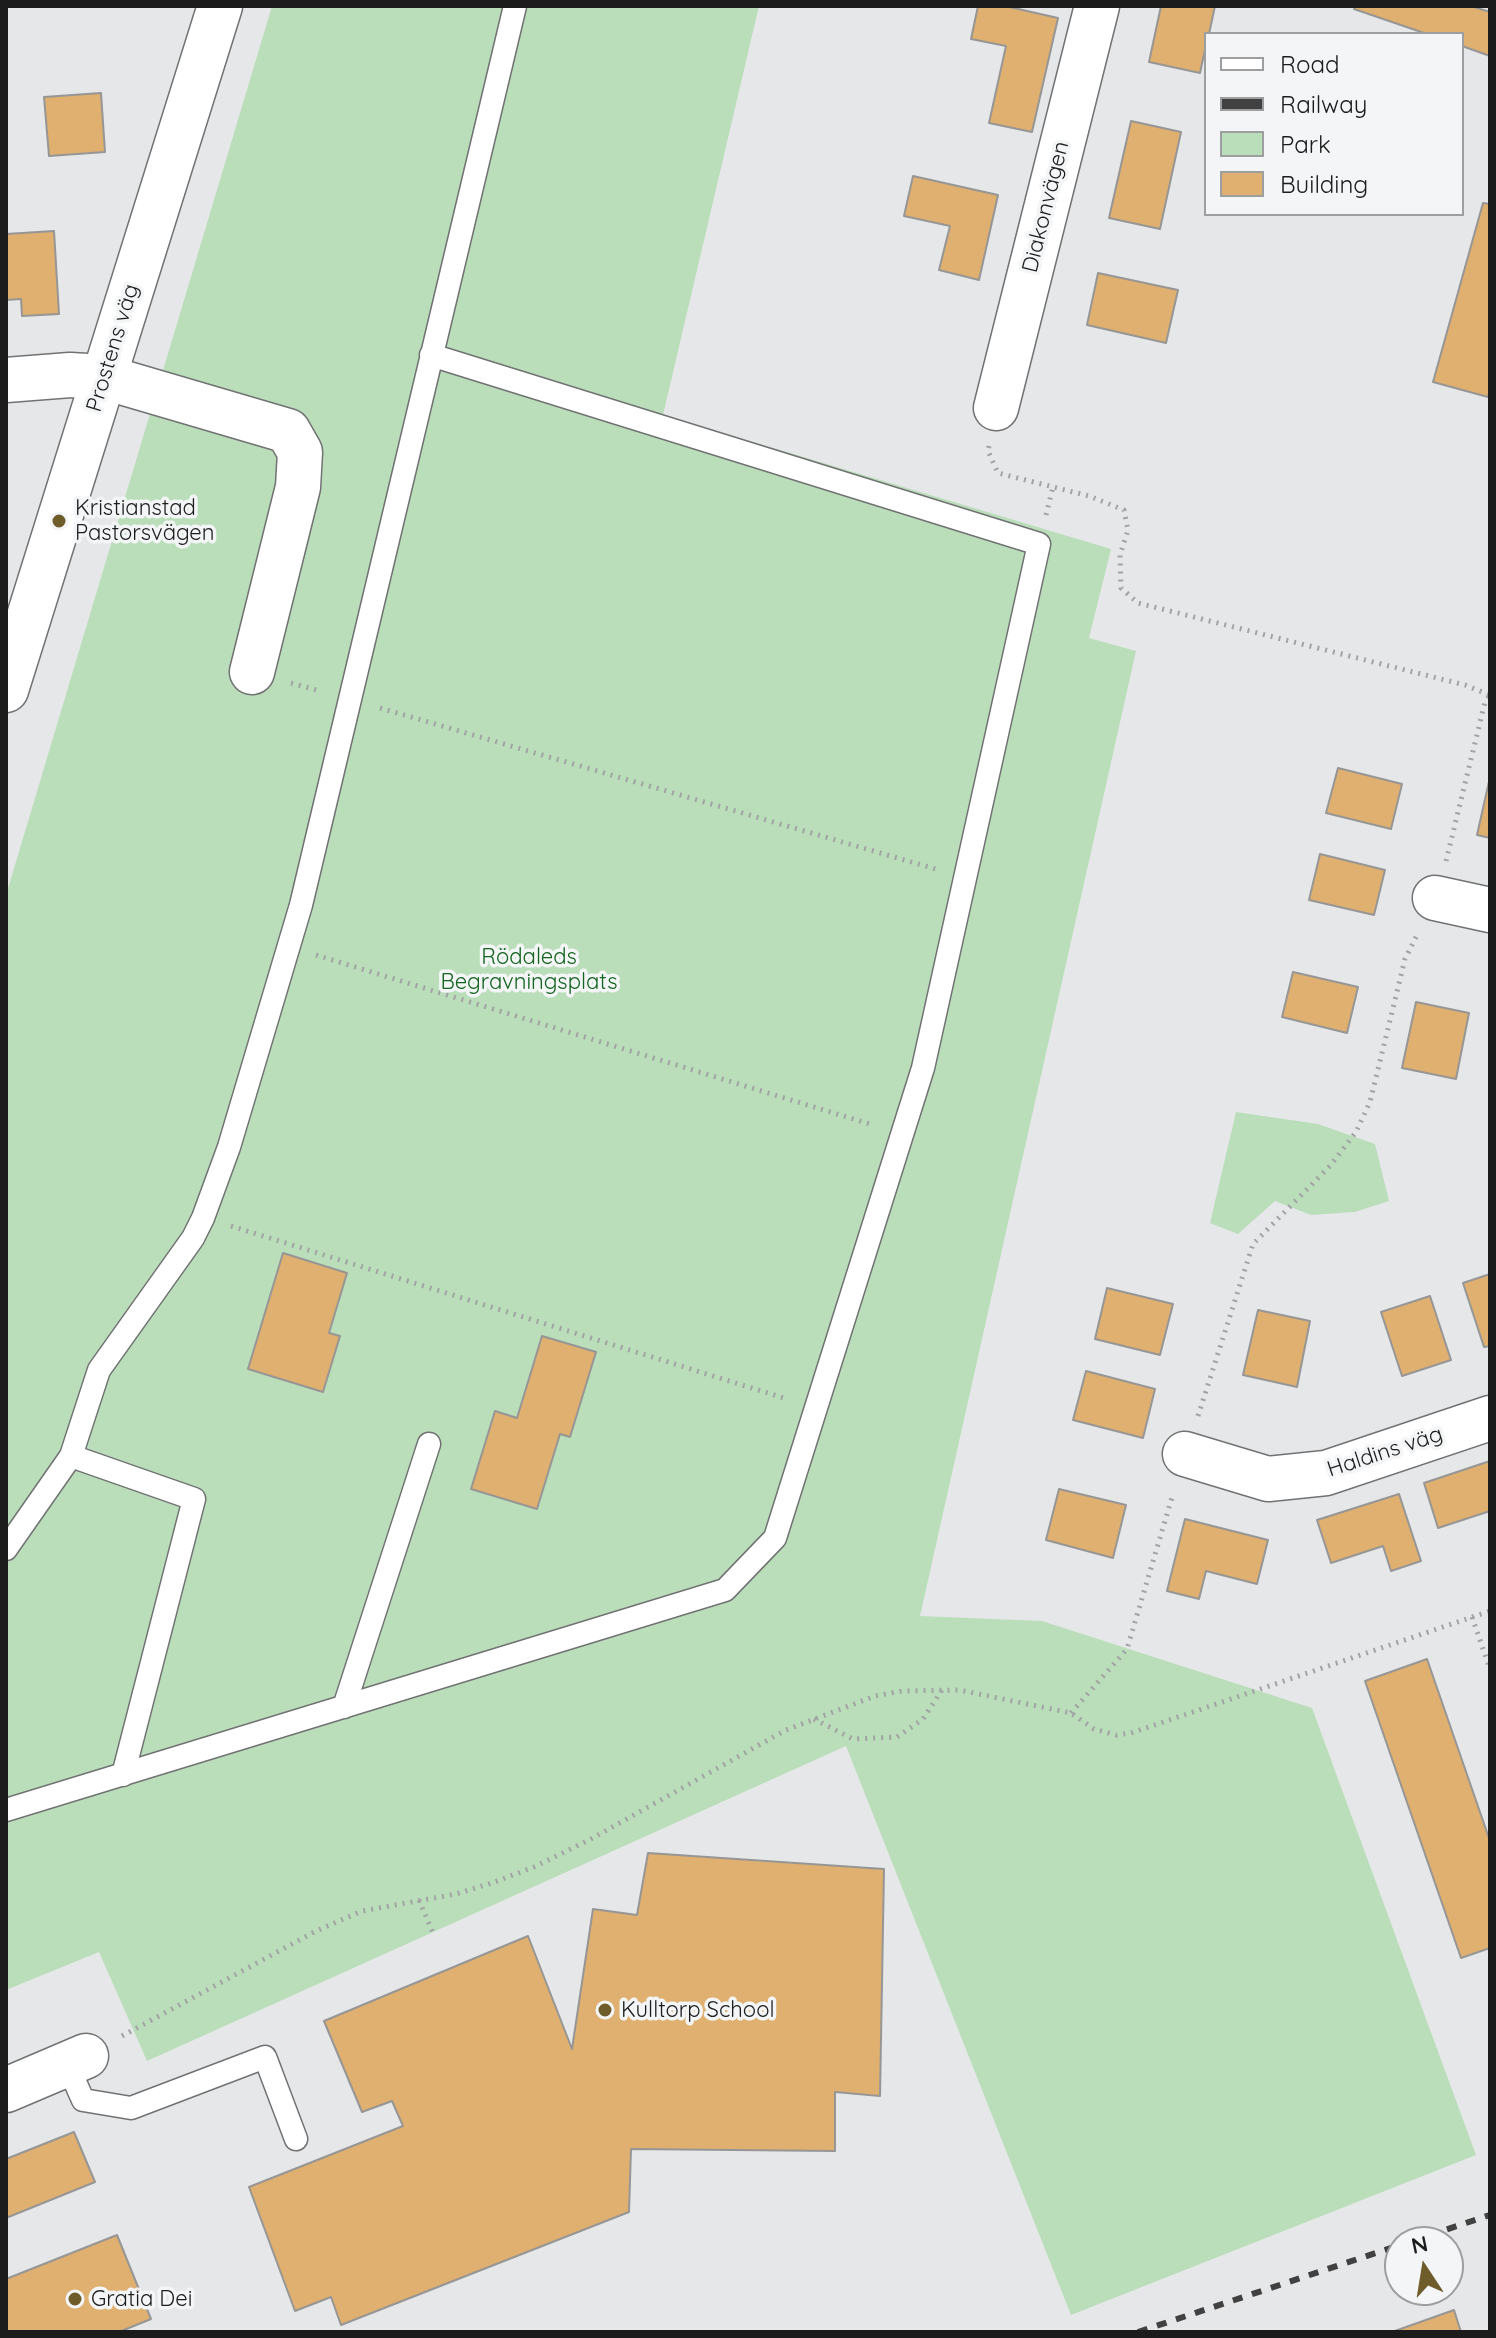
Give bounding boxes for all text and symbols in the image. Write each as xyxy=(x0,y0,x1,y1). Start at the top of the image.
legend xyxy=(1204,32,1464,216)
text: Road xyxy=(1280,49,1340,79)
text: Railway xyxy=(1280,89,1367,119)
text: Park xyxy=(1280,129,1331,159)
street label: Diakonvägen xyxy=(1017,139,1075,275)
text: Building xyxy=(1280,169,1368,199)
street label: Prostens väg xyxy=(81,281,145,415)
place label: Kristianstad Pastorsvägen xyxy=(75,495,214,546)
marker: Kristianstad Pastorsvägen xyxy=(50,512,68,530)
park label: Rödaleds Begravningsplats xyxy=(440,944,618,996)
street label: Haldins väg xyxy=(1324,1421,1446,1483)
place label: Kulltorp School xyxy=(621,1997,774,2023)
marker: Kulltorp School xyxy=(596,2001,614,2019)
north arrow xyxy=(1384,2226,1464,2306)
text: N xyxy=(1409,2229,1430,2260)
place label: Gratia Dei xyxy=(91,2286,192,2312)
marker: Gratia Dei xyxy=(66,2290,84,2308)

